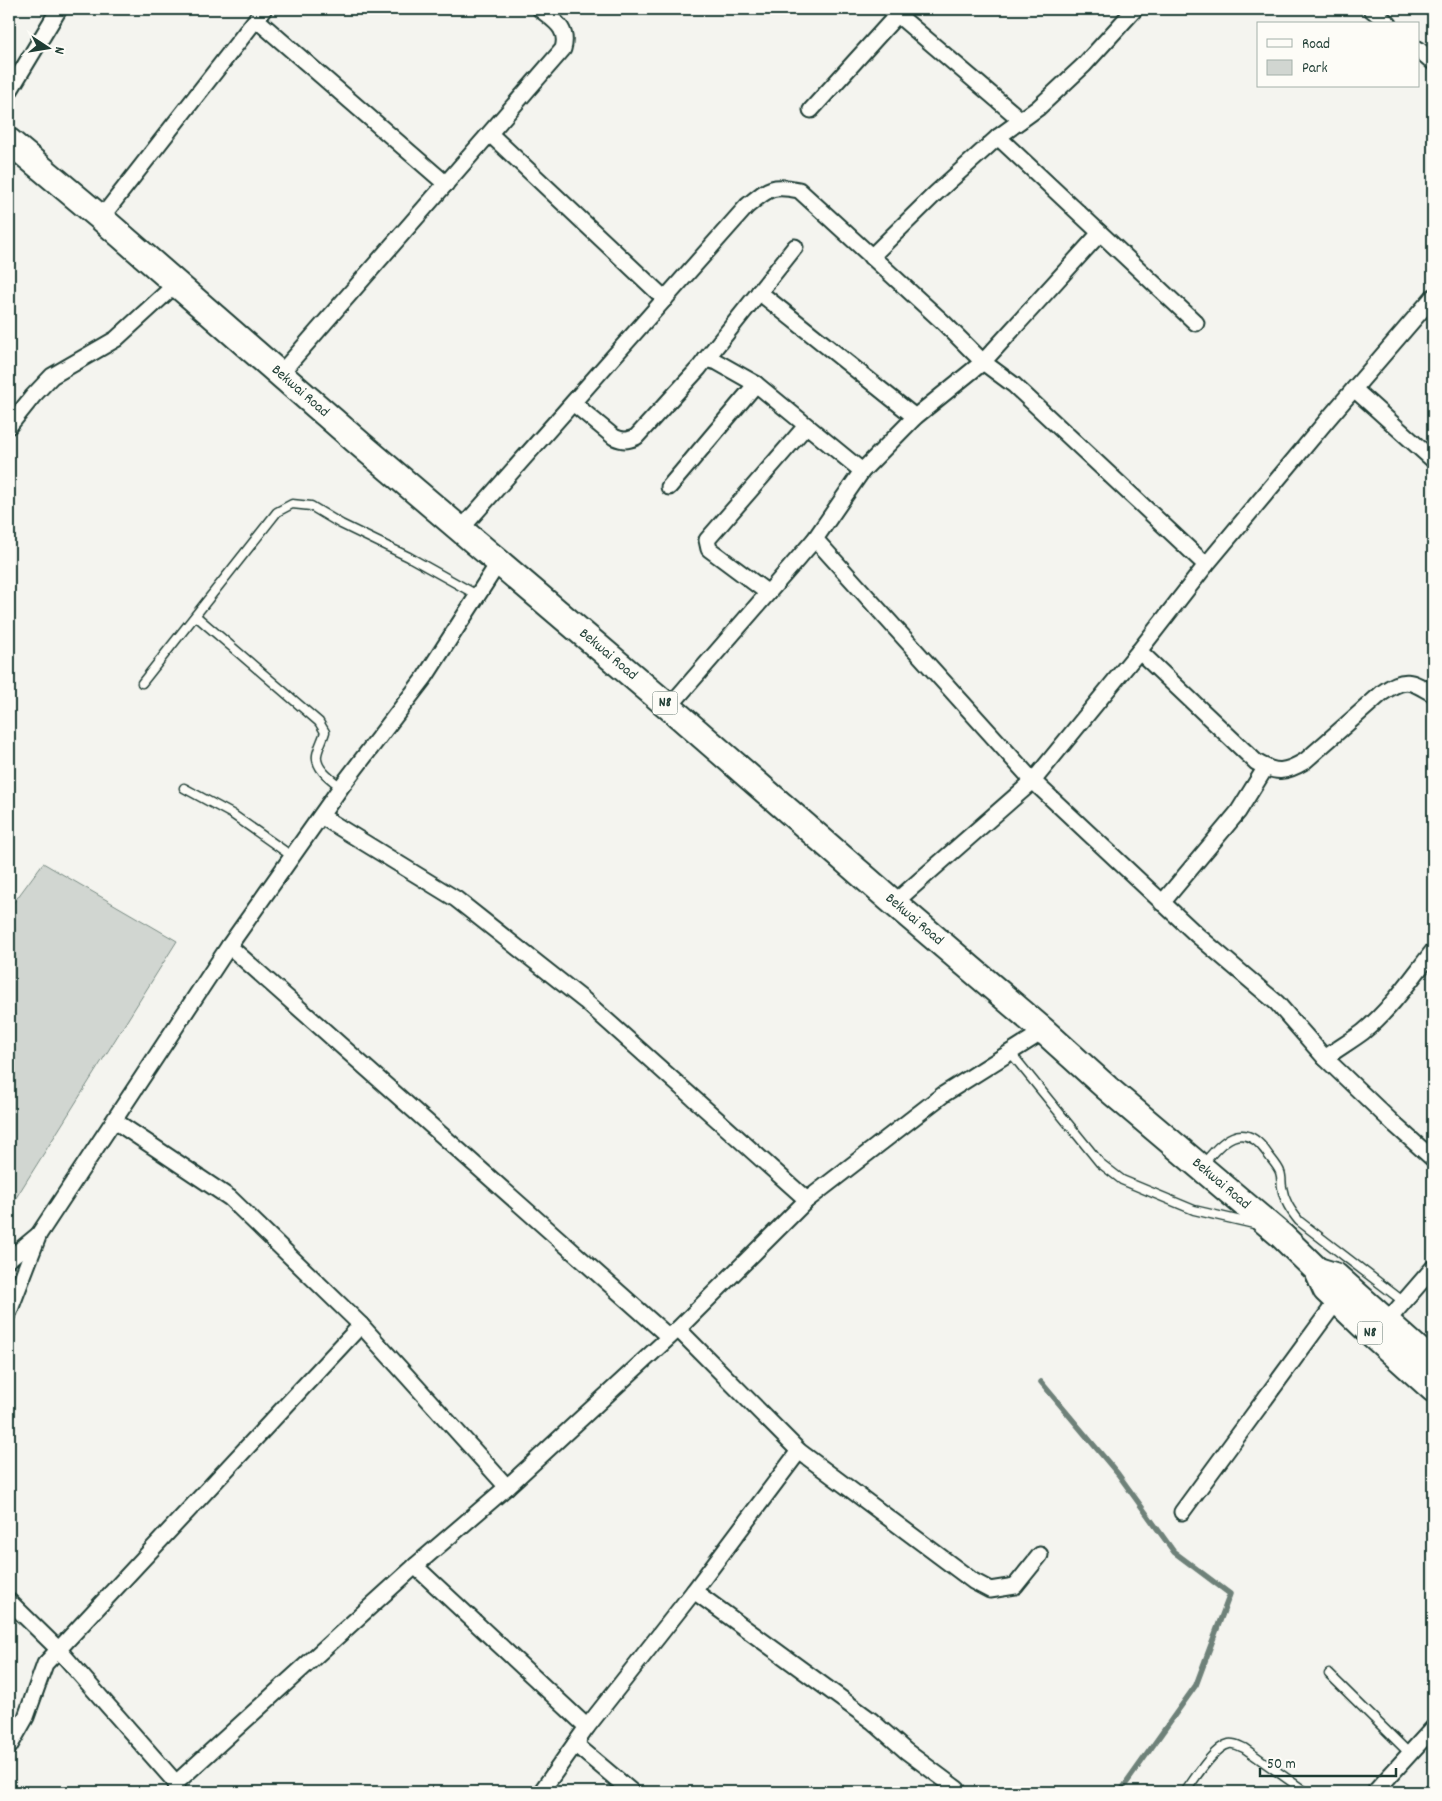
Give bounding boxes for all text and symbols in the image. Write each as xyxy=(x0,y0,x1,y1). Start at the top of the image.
north arrow xyxy=(22,22,72,72)
legend xyxy=(1257,22,1420,88)
text: Road xyxy=(1302,34,1330,56)
text: N xyxy=(48,45,69,56)
text: Park xyxy=(1302,58,1328,80)
street label: Bekwai Road xyxy=(266,360,334,423)
street label: Bekwai Road xyxy=(574,623,642,686)
road number: N8 xyxy=(652,691,678,714)
street label: Bekwai Road xyxy=(880,889,948,951)
street label: Bekwai Road xyxy=(1187,1153,1255,1215)
road number: N8 xyxy=(1358,1322,1382,1345)
scale bar xyxy=(1260,1746,1396,1778)
text: 50 m xyxy=(1267,1754,1296,1776)

